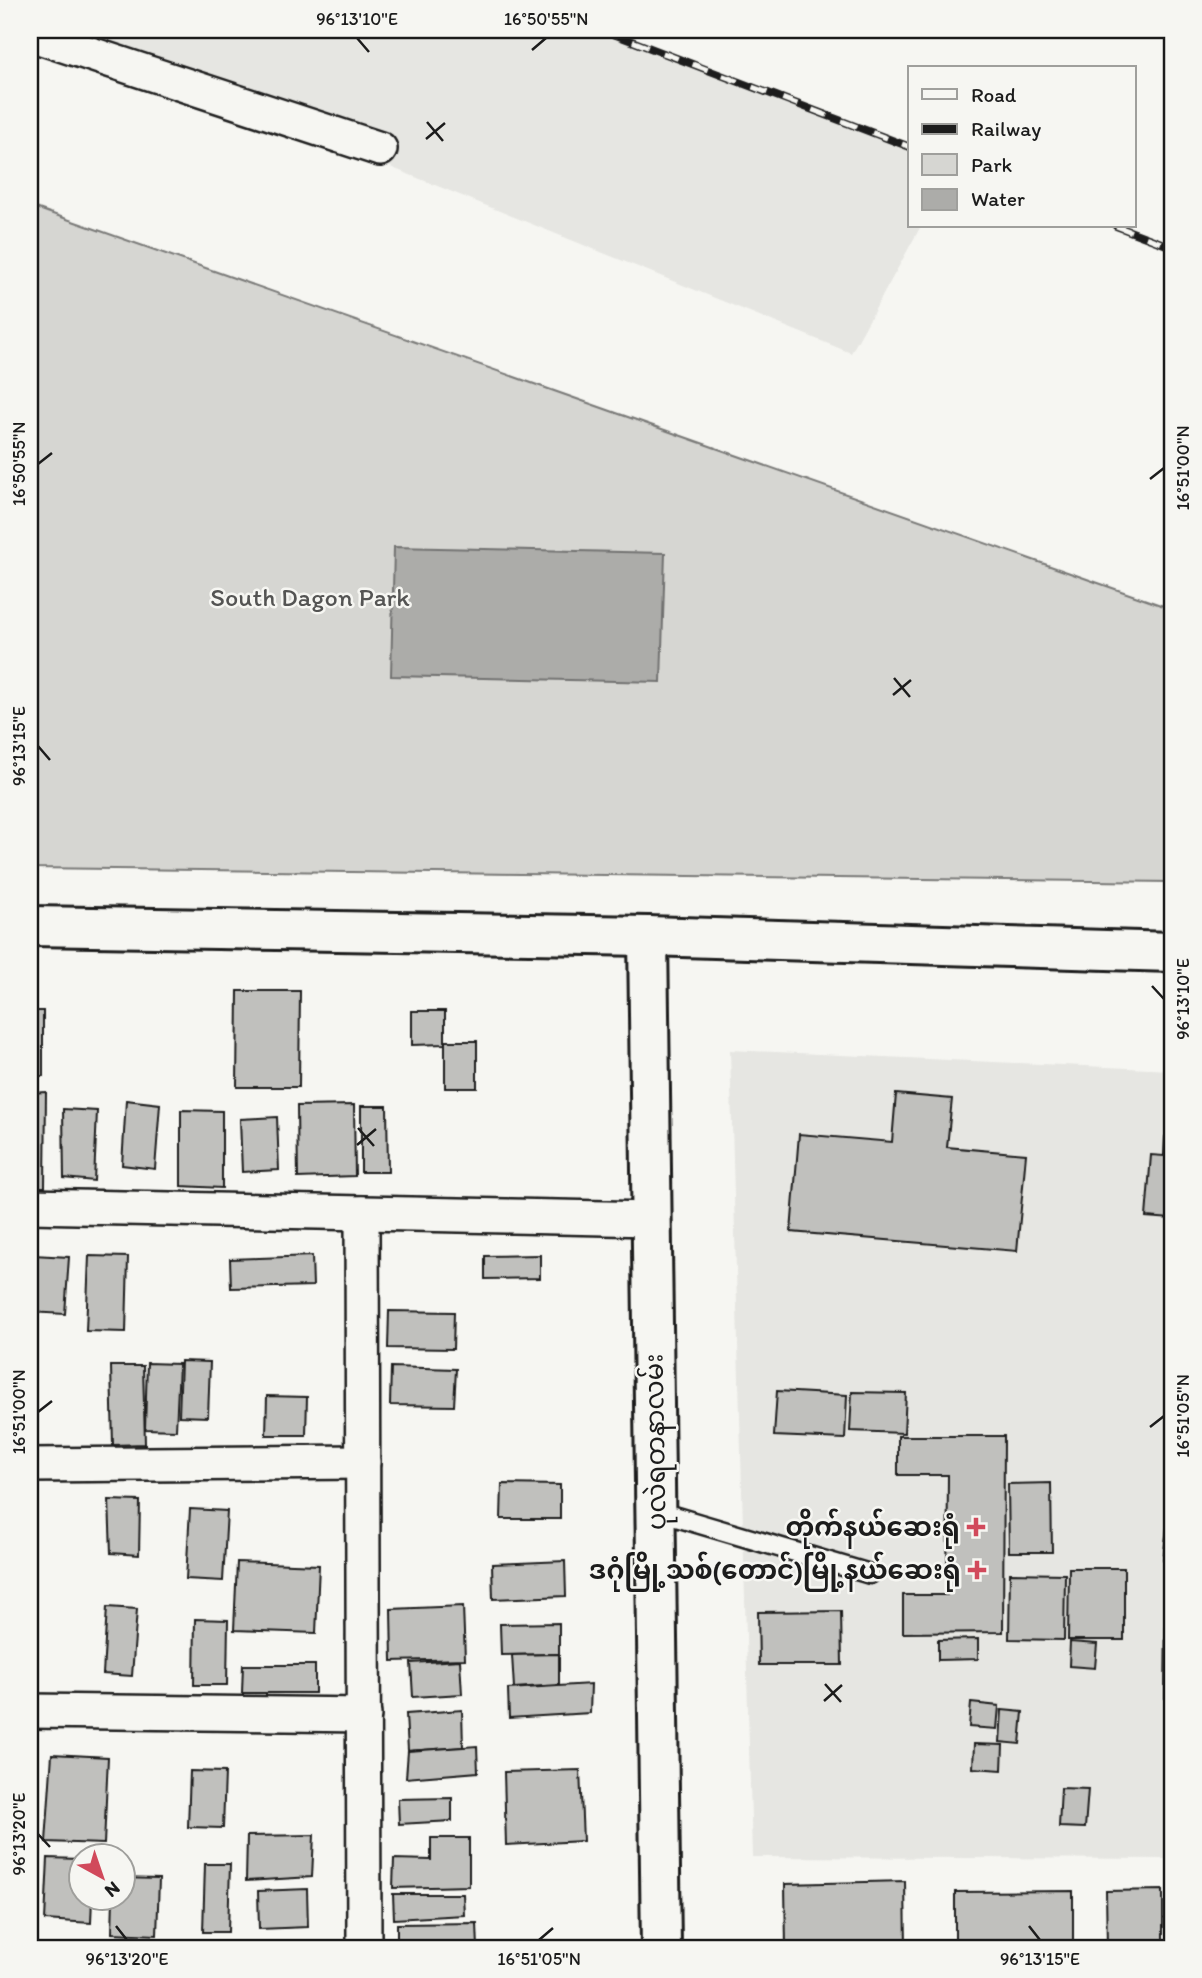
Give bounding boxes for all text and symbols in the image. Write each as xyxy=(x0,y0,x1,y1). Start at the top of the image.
text: 96°13'10"E xyxy=(316,8,398,30)
text: 16°50'55"N xyxy=(504,8,588,30)
legend xyxy=(908,66,1136,228)
text: Road xyxy=(971,82,1017,107)
text: Railway xyxy=(971,116,1041,141)
text: Park xyxy=(971,152,1013,177)
text: Water xyxy=(971,186,1025,211)
text: 16°50'55"N xyxy=(8,422,30,506)
text: 16°51'00"N xyxy=(1172,425,1194,511)
park label: South Dagon Park xyxy=(210,581,410,613)
text: 96°13'15"E xyxy=(8,706,30,786)
text: 96°13'10"E xyxy=(1172,958,1194,1040)
street label: ပုလဲရတနာလမ်း xyxy=(636,1353,678,1531)
text: 16°51'00"N xyxy=(8,1369,30,1455)
text: 16°51'05"N xyxy=(1172,1374,1194,1458)
place label: တိုက်နယ်ဆေးရုံ xyxy=(785,1508,960,1549)
marker: တိုက်နယ်ဆေးရုံ xyxy=(966,1517,986,1537)
place label: ဒဂုံမြို့သစ်(တောင်)မြို့နယ်ဆေးရုံ xyxy=(589,1551,961,1592)
marker: ဒဂုံမြို့သစ်(တောင်)မြို့နယ်ဆေးရုံ xyxy=(967,1560,987,1580)
text: 96°13'20"E xyxy=(8,1793,30,1875)
north arrow xyxy=(66,1842,136,1912)
text: N xyxy=(100,1877,125,1903)
text: 96°13'20"E xyxy=(86,1948,168,1970)
text: 16°51'05"N xyxy=(497,1948,581,1970)
text: 96°13'15"E xyxy=(1000,1948,1080,1970)

